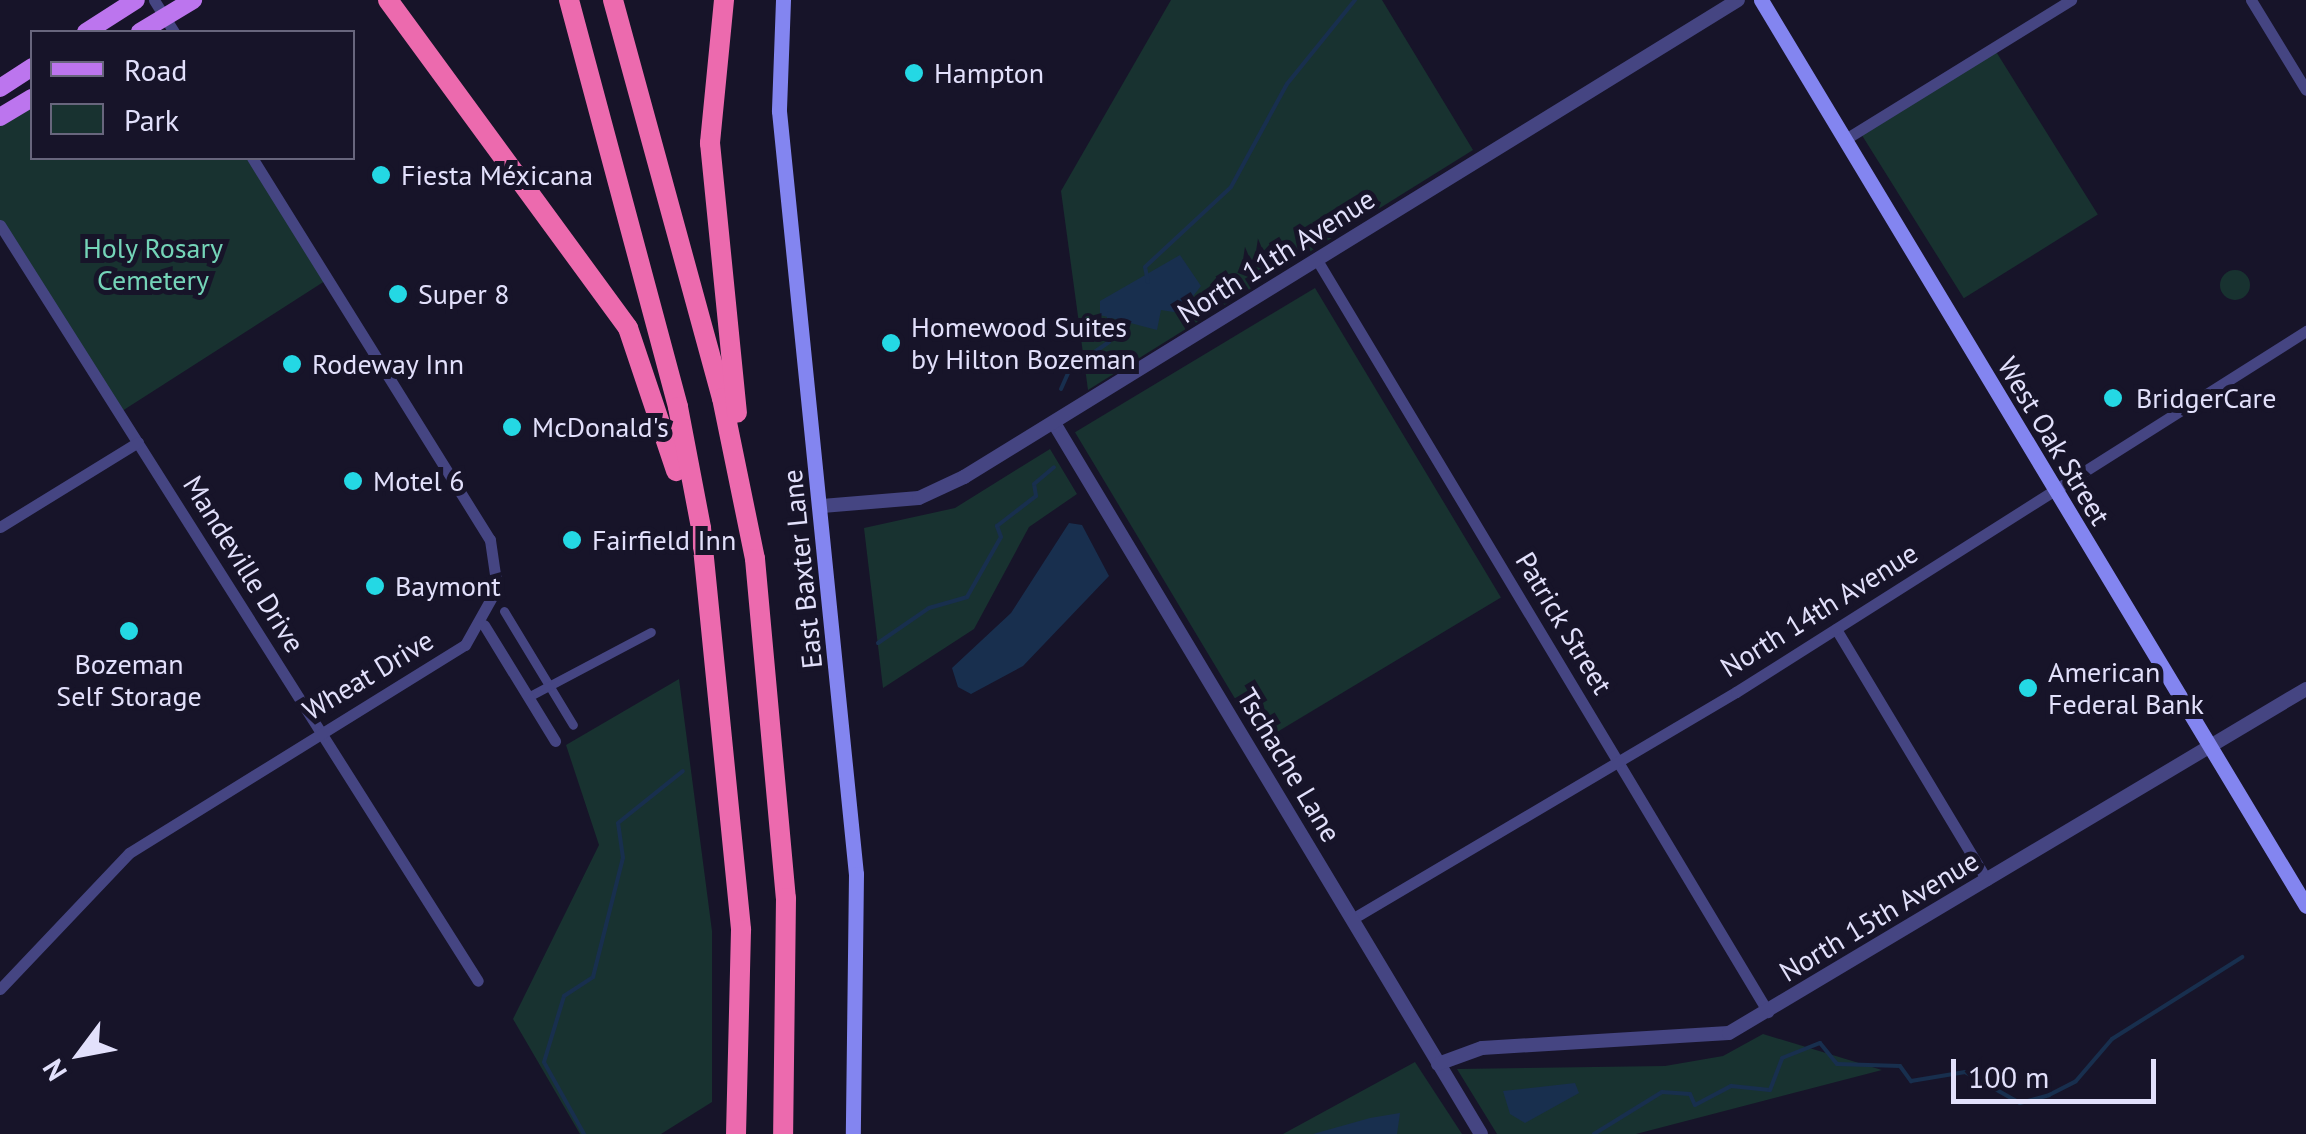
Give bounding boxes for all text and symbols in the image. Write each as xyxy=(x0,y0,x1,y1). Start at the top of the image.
legend xyxy=(30,30,355,160)
text: Road xyxy=(124,50,188,89)
place label: Hampton xyxy=(934,56,1044,90)
marker: Hampton xyxy=(903,62,925,84)
text: Park xyxy=(124,100,179,139)
place label: Fiesta Méxicana xyxy=(401,158,593,192)
marker: Fiesta Méxicana xyxy=(370,164,392,186)
street label: North 11th Avenue xyxy=(1171,182,1381,330)
park label: Holy Rosary Cemetery xyxy=(82,231,224,297)
place label: Super 8 xyxy=(418,277,510,311)
marker: Super 8 xyxy=(387,283,409,305)
place label: Homewood Suites by Hilton Bozeman xyxy=(911,310,1137,376)
marker: Homewood Suites by Hilton Bozeman xyxy=(880,332,902,354)
place label: Rodeway Inn xyxy=(312,347,465,381)
street label: West Oak Street xyxy=(1991,351,2117,531)
marker: Rodeway Inn xyxy=(281,353,303,375)
place label: BridgerCare xyxy=(2136,381,2276,415)
marker: BridgerCare xyxy=(2100,385,2126,411)
place label: McDonald's xyxy=(532,410,669,444)
marker: McDonald's xyxy=(501,416,523,438)
place label: Motel 6 xyxy=(373,464,464,498)
street label: East Baxter Lane xyxy=(775,468,829,670)
street label: Mandeville Drive xyxy=(176,470,312,658)
marker: Motel 6 xyxy=(342,470,364,492)
place label: Fairfield Inn xyxy=(592,523,736,557)
marker: Fairfield Inn xyxy=(561,529,583,551)
street label: North 14th Avenue xyxy=(1714,536,1924,684)
street label: Patrick Street xyxy=(1508,546,1620,700)
place label: Baymont xyxy=(395,569,501,603)
marker: Baymont xyxy=(364,575,386,597)
marker: Bozeman Self Storage xyxy=(118,620,140,642)
street label: Wheat Drive xyxy=(297,623,439,727)
place label: Bozeman Self Storage xyxy=(56,647,202,713)
place label: American Federal Bank xyxy=(2048,655,2204,721)
marker: American Federal Bank xyxy=(2017,677,2039,699)
street label: Tschache Lane xyxy=(1230,682,1348,848)
street label: North 15th Avenue xyxy=(1773,843,1985,989)
north arrow xyxy=(30,1004,130,1104)
scale bar xyxy=(1956,1039,2161,1101)
text: N xyxy=(34,1053,75,1088)
text: 100 m xyxy=(1968,1057,2049,1096)

